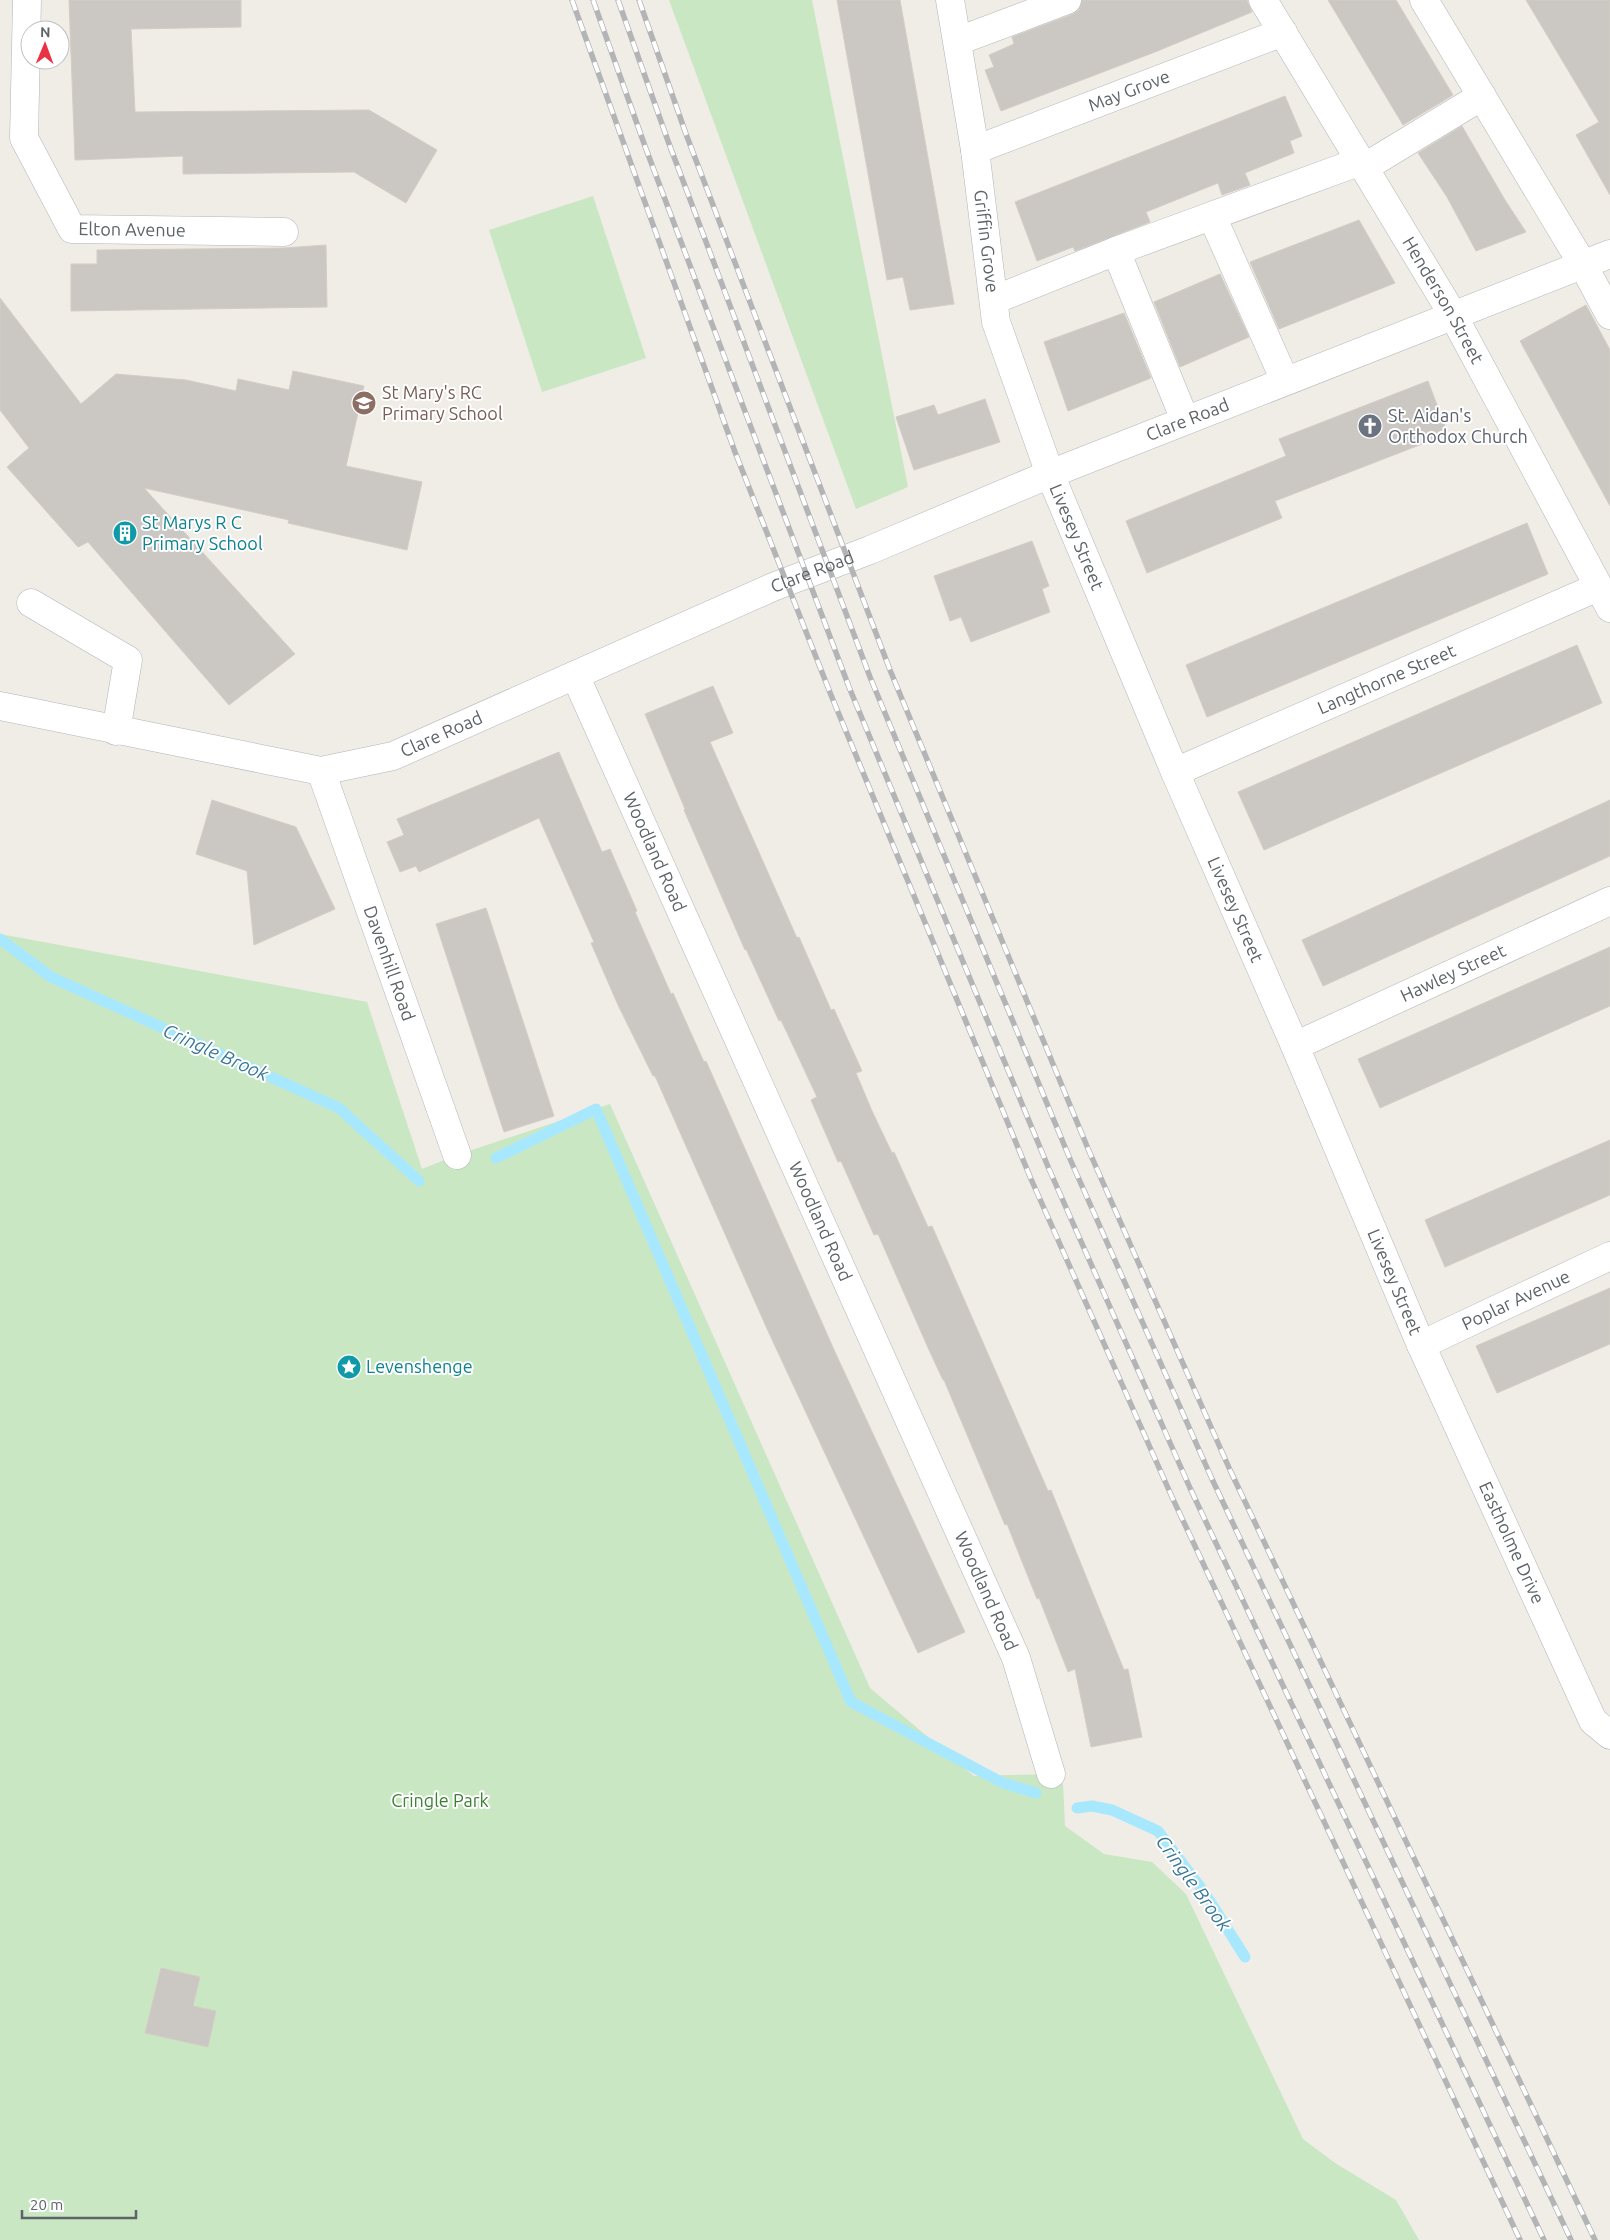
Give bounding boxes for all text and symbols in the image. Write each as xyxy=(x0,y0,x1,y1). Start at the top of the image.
north arrow xyxy=(20,20,70,70)
text: N xyxy=(40,24,51,40)
street label: May Grove xyxy=(1085,65,1172,115)
street label: Griffin Grove xyxy=(971,189,1003,294)
street label: Elton Avenue xyxy=(78,218,186,240)
street label: Henderson Street xyxy=(1399,233,1488,367)
place label: St Mary's RC Primary School xyxy=(382,382,503,423)
school or university icon: St Mary's RC Primary School xyxy=(351,390,377,416)
street label: Clare Road xyxy=(1143,394,1232,444)
place label: St. Aidan's Orthodox Church xyxy=(1388,405,1528,446)
church icon: St. Aidan's Orthodox Church xyxy=(1357,413,1383,439)
street label: Livesey Street xyxy=(1046,481,1108,593)
place label: St Marys R C Primary School xyxy=(142,512,263,553)
building icon: St Marys R C Primary School xyxy=(112,520,138,546)
street label: Clare Road xyxy=(768,546,856,596)
street label: Langthorne Street xyxy=(1314,640,1458,717)
street label: Clare Road xyxy=(397,707,485,760)
street label: Woodland Road xyxy=(620,789,691,914)
street label: Livesey Street xyxy=(1204,853,1268,965)
street label: Davenhill Road xyxy=(360,903,420,1023)
street label: Hawley Street xyxy=(1397,940,1508,1005)
water label: Cringle Brook xyxy=(160,1019,272,1085)
street label: Woodland Road xyxy=(786,1158,857,1284)
street label: Livesey Street xyxy=(1364,1226,1427,1338)
street label: Poplar Avenue xyxy=(1458,1265,1573,1333)
place icon: Levenshenge xyxy=(336,1354,362,1380)
place label: Levenshenge xyxy=(366,1356,473,1376)
street label: Eastholme Drive xyxy=(1476,1478,1549,1607)
street label: Woodland Road xyxy=(951,1528,1022,1653)
park label: Cringle Park xyxy=(391,1790,489,1810)
water label: Cringle Brook xyxy=(1152,1831,1236,1935)
scale bar xyxy=(22,2188,136,2220)
text: 20 m xyxy=(30,2196,63,2213)

